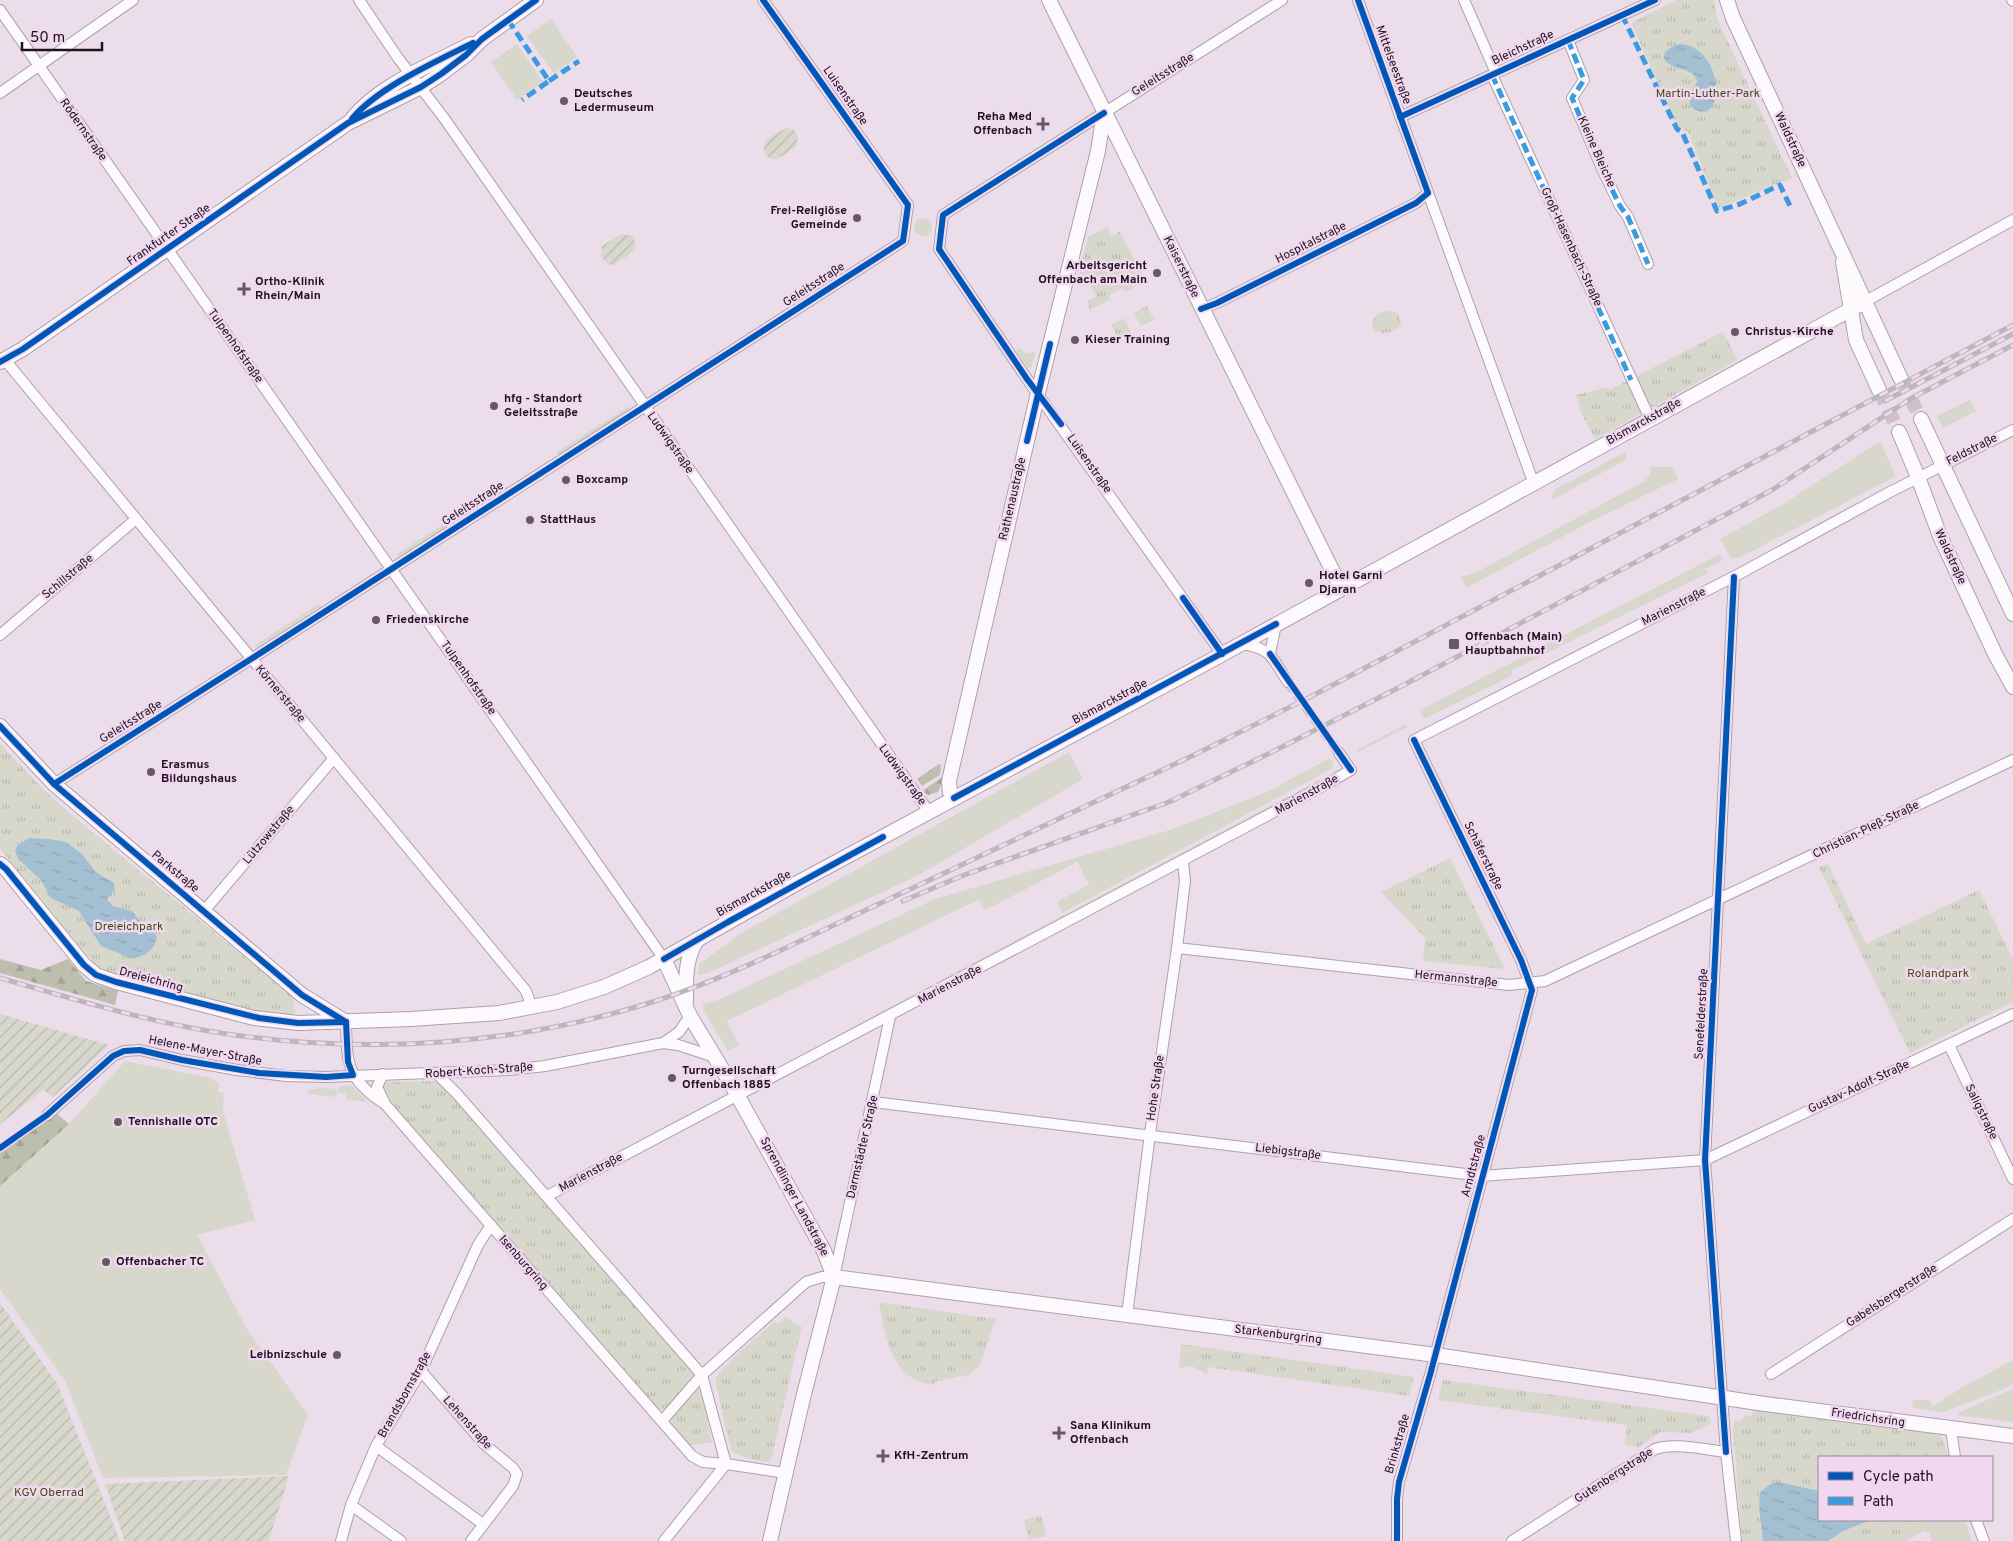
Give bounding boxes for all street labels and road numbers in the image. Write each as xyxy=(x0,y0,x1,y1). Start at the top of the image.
street label: Mittelseestraße xyxy=(1371,23,1415,107)
street label: Bleichstraße xyxy=(1489,27,1557,69)
street label: Geleitsstraße xyxy=(1129,49,1197,101)
street label: Luisenstraße xyxy=(819,63,871,129)
street label: Rödernstraße xyxy=(56,96,110,164)
street label: Waldstraße xyxy=(1770,110,1810,170)
street label: Kleine Bleiche xyxy=(1573,114,1619,190)
street label: Groß-Hasenbach-Straße xyxy=(1536,185,1606,309)
street label: Frankfurter Straße xyxy=(124,200,214,270)
street label: Hospitalstraße xyxy=(1273,218,1349,268)
street label: Kaiserstraße xyxy=(1159,233,1203,301)
street label: Geleitsstraße xyxy=(780,259,848,311)
street label: Tulpenhofstraße xyxy=(203,306,267,386)
street label: Bismarckstraße xyxy=(1604,395,1684,449)
street label: Ludwigstraße xyxy=(643,409,697,477)
street label: Feldstraße xyxy=(1944,430,2000,470)
street label: Luisenstraße xyxy=(1063,431,1115,497)
street label: Rathenaustraße xyxy=(996,456,1030,542)
street label: Geleitsstraße xyxy=(439,478,507,530)
street label: Waldstraße xyxy=(1930,527,1970,587)
street label: Schillstraße xyxy=(39,551,97,603)
street label: Marienstraße xyxy=(1639,584,1709,630)
street label: Tulpenhofstraße xyxy=(436,638,500,718)
street label: Körnerstraße xyxy=(251,662,309,726)
street label: Bismarckstraße xyxy=(1070,675,1150,729)
street label: Geleitsstraße xyxy=(97,696,165,748)
street label: Ludwigstraße xyxy=(874,741,930,809)
street label: Marienstraße xyxy=(1272,771,1342,819)
street label: Christian-Pleß-Straße xyxy=(1810,797,1922,863)
street label: Lützowstraße xyxy=(240,802,298,868)
street label: Schäferstraße xyxy=(1460,819,1506,893)
street label: Parkstraße xyxy=(148,847,202,897)
street label: Bismarckstraße xyxy=(714,867,794,921)
street label: Marienstraße xyxy=(915,961,985,1009)
street label: Dreieichring xyxy=(117,964,185,996)
street label: Hermannstraße xyxy=(1414,967,1498,991)
street label: Senefelderstraße xyxy=(1692,968,1712,1060)
street label: Helene-Mayer-Straße xyxy=(147,1032,263,1070)
street label: Hohe Straße xyxy=(1143,1054,1169,1122)
street label: Gustav-Adolf-Straße xyxy=(1806,1056,1912,1118)
street label: Robert-Koch-Straße xyxy=(424,1059,534,1083)
street label: Saligstraße xyxy=(1961,1082,2001,1142)
street label: Darmstädter Straße xyxy=(843,1094,883,1200)
street label: Arndtstraße xyxy=(1458,1133,1490,1199)
street label: Sprendlinger Landstraße xyxy=(756,1135,832,1259)
street label: Liebigstraße xyxy=(1254,1140,1322,1164)
street label: Marienstraße xyxy=(556,1149,626,1197)
street label: Isenburgring xyxy=(495,1232,551,1294)
street label: Gabelsbergerstraße xyxy=(1843,1260,1941,1332)
street label: Starkenburgring xyxy=(1233,1322,1323,1348)
street label: Brandsbornstraße xyxy=(375,1349,435,1441)
street label: Lehenstraße xyxy=(439,1393,495,1453)
street label: Friedrichsring xyxy=(1830,1405,1906,1431)
street label: Brinkstraße xyxy=(1382,1412,1414,1476)
street label: Gutenbergstraße xyxy=(1572,1445,1656,1507)

